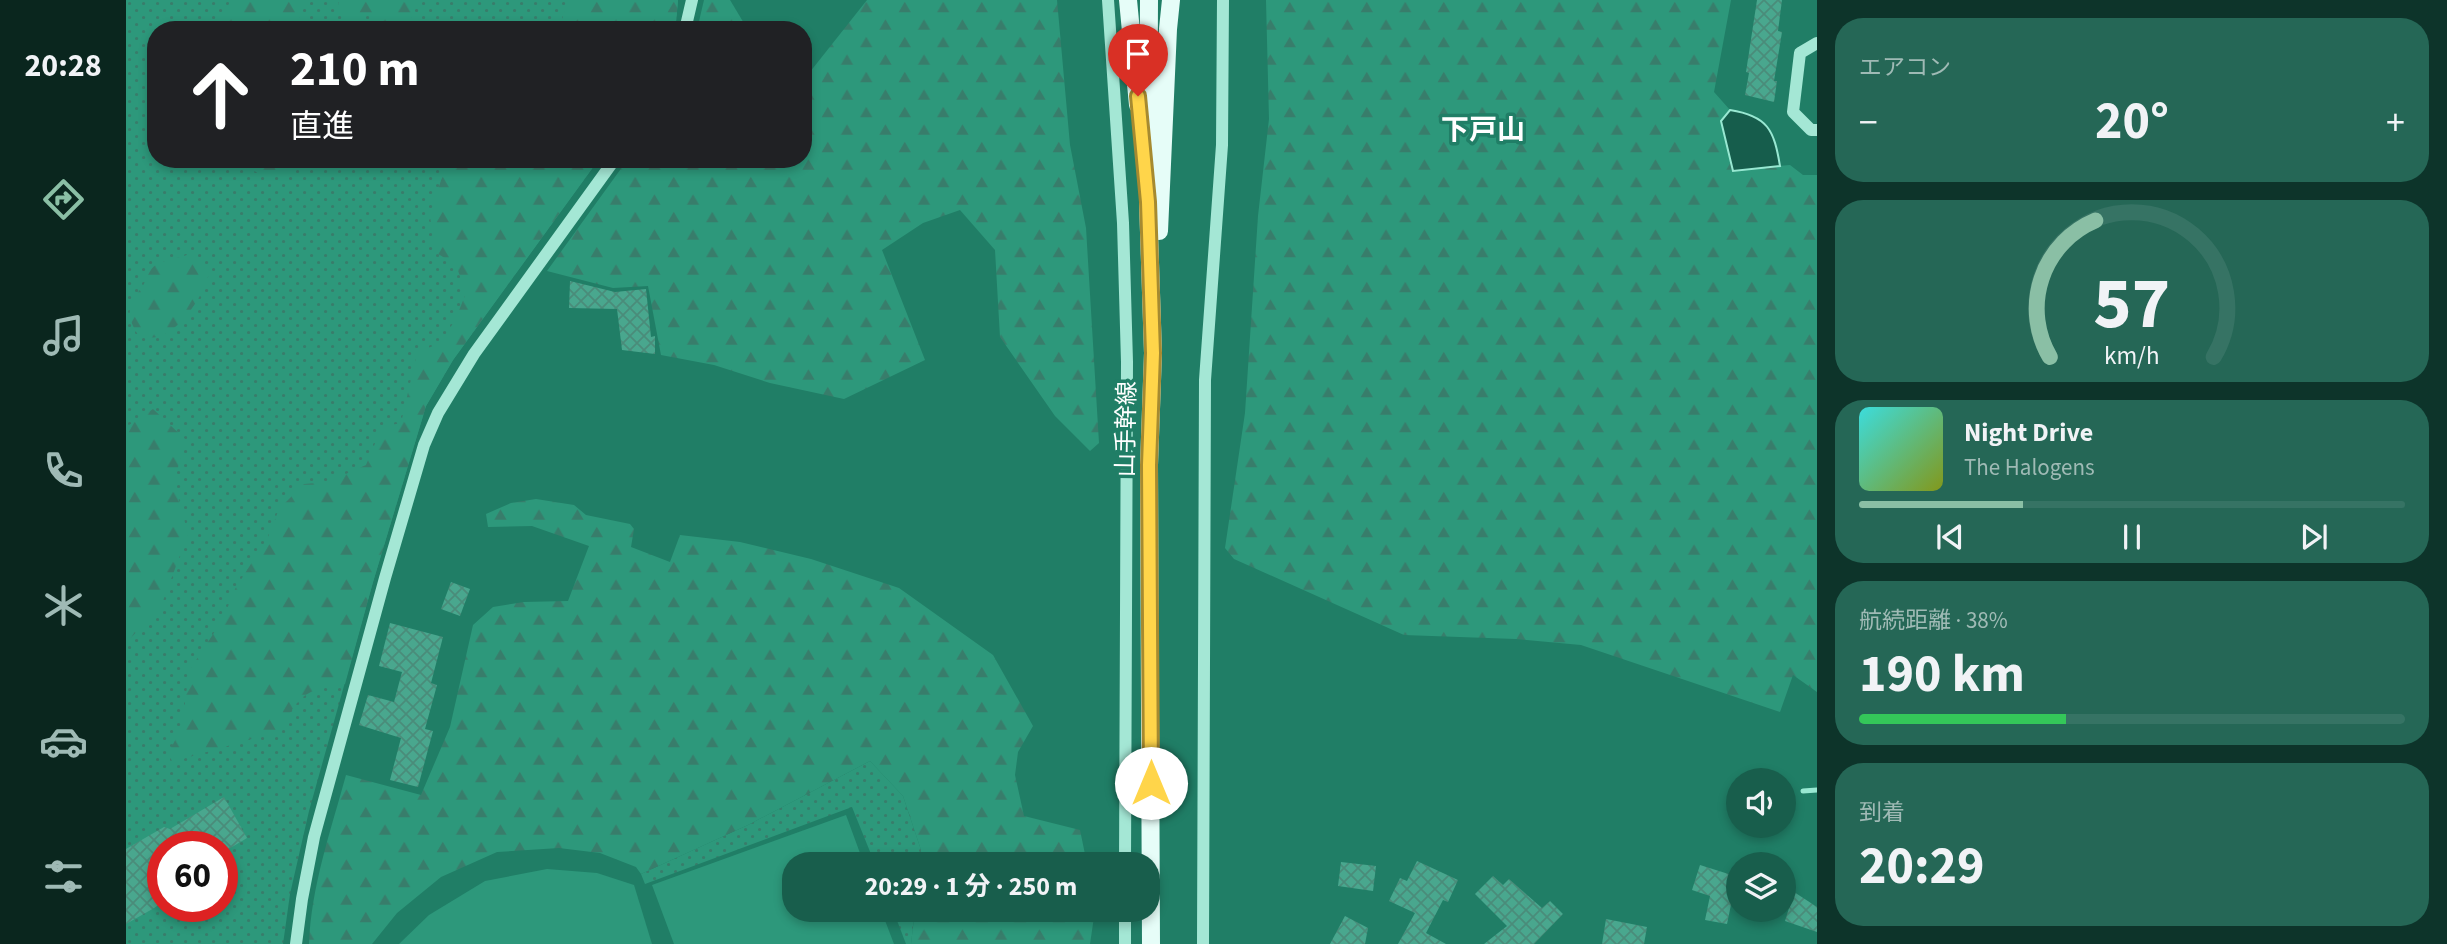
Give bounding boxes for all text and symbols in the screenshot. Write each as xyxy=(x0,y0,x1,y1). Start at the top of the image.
pin xyxy=(1108,24,1168,96)
text: 210 m xyxy=(290,35,419,105)
icon: arrive xyxy=(1119,35,1157,73)
text: 20:28 xyxy=(24,43,102,89)
icon: ahead xyxy=(175,49,266,140)
text: エアコン xyxy=(1859,51,1951,84)
text: 20° xyxy=(2095,85,2169,159)
text: − xyxy=(1859,96,1878,150)
text: + xyxy=(2386,96,2405,150)
text: 直進 xyxy=(290,104,354,150)
district label: 下戸山 xyxy=(1441,110,1525,150)
icon: directions xyxy=(39,175,88,224)
text: 57 xyxy=(2094,252,2170,356)
icon: music xyxy=(39,311,88,360)
text: km/h xyxy=(2104,337,2160,373)
street label: 山手幹線 xyxy=(1108,381,1145,477)
text: Night Drive xyxy=(1964,414,2093,451)
icon: phone xyxy=(39,446,88,495)
text: The Halogens xyxy=(1964,451,2095,484)
icon: previous xyxy=(1931,518,1969,556)
icon: pause xyxy=(2113,518,2151,556)
icon: next xyxy=(2295,518,2333,556)
icon: climate xyxy=(39,581,88,630)
text: 航続距離 · 38% xyxy=(1859,604,2008,637)
text: 190 km xyxy=(1859,638,2025,712)
icon: car xyxy=(39,717,88,766)
position arrow xyxy=(1114,746,1188,820)
map controls xyxy=(1726,768,1796,922)
button: sound xyxy=(1726,768,1796,838)
text: 到着 xyxy=(1859,796,1905,829)
text: 20:29 xyxy=(1859,830,1984,904)
speed limit sign: 60 xyxy=(147,831,238,922)
icon: filters xyxy=(39,852,88,901)
button: layers xyxy=(1726,852,1796,922)
text: 20:29 · 1 分 · 250 m xyxy=(865,868,1077,905)

